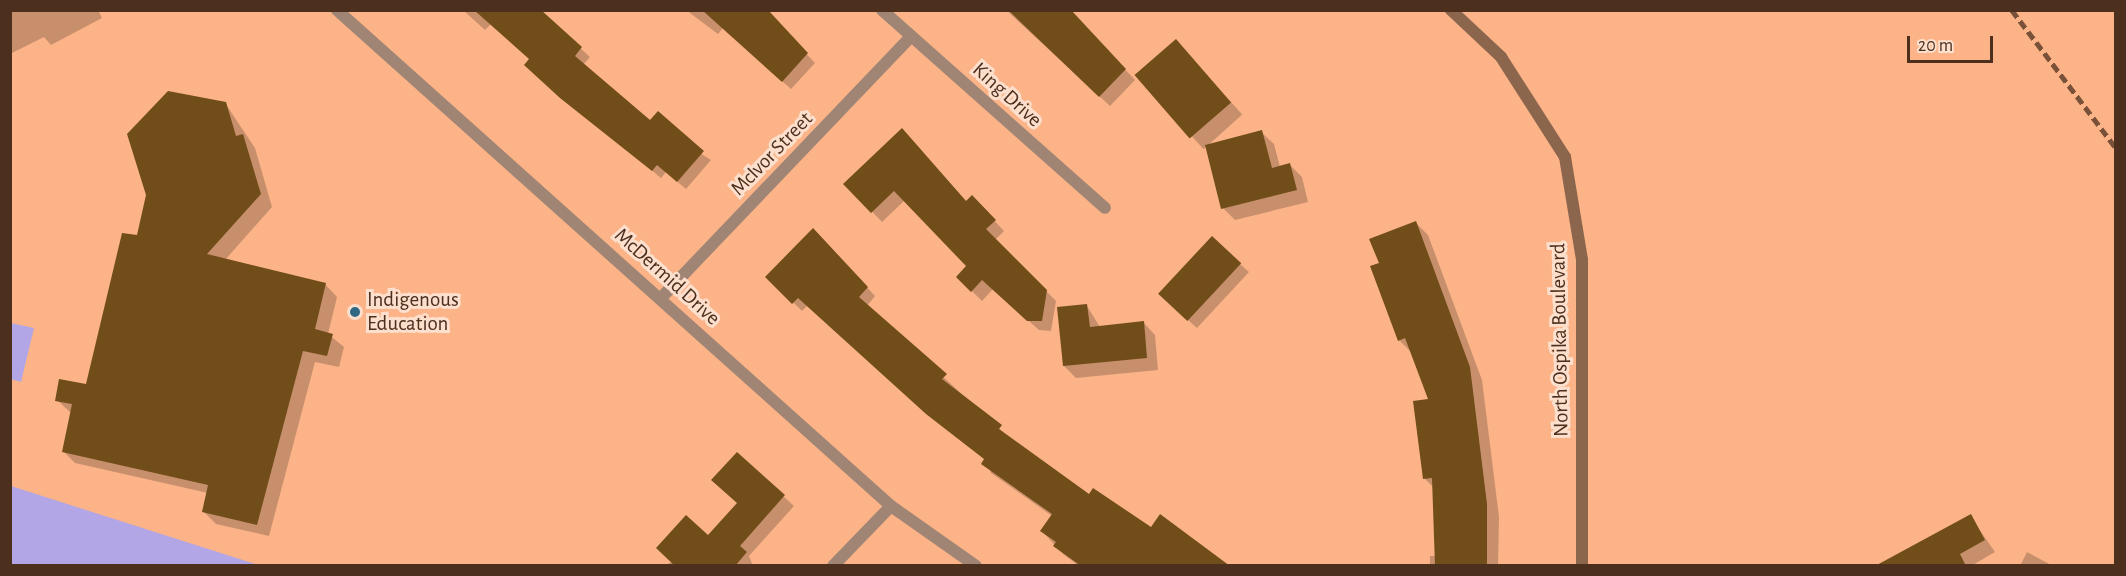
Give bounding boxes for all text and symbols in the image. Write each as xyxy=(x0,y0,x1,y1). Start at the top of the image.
scale bar xyxy=(1910,24,1996,62)
text: 20 m xyxy=(1918,37,1953,55)
street label: King Drive xyxy=(967,57,1047,133)
street label: McIvor Street xyxy=(726,107,818,201)
street label: McDermid Drive xyxy=(609,223,725,331)
street label: North Ospika Boulevard xyxy=(1546,243,1574,437)
place label: Indigenous Education xyxy=(367,287,459,337)
marker: Indigenous Education xyxy=(348,305,362,319)

